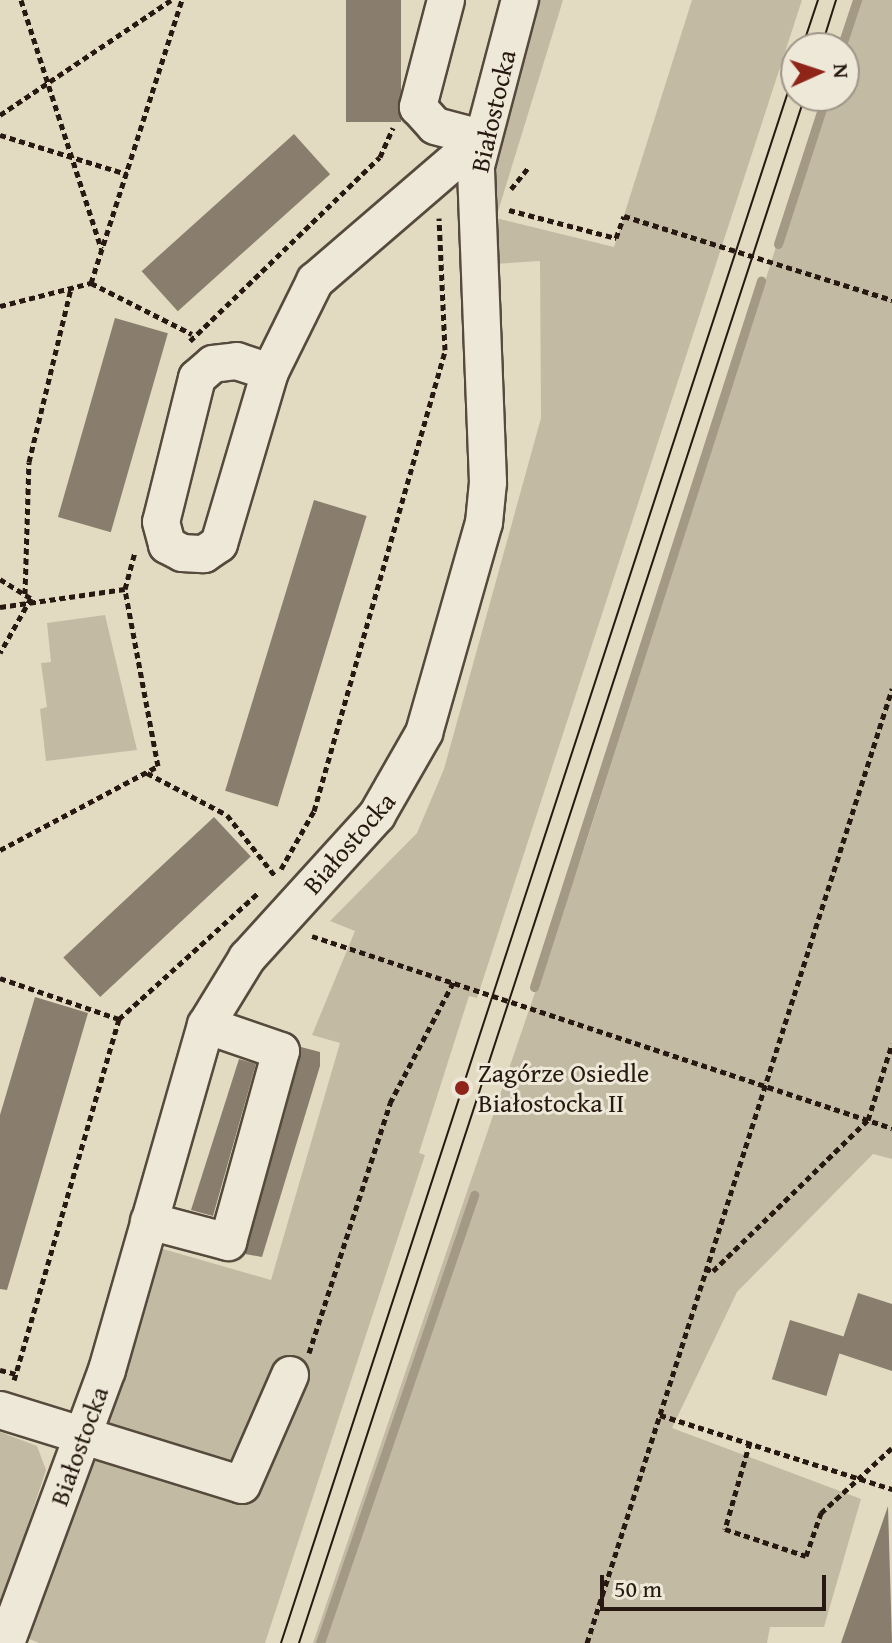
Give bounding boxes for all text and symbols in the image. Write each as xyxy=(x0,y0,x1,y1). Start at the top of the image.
north arrow xyxy=(780,32,860,112)
street label: Białostocka xyxy=(464,47,522,175)
text: N xyxy=(826,63,858,79)
street label: Białostocka xyxy=(296,786,402,900)
place label: Zagórze Osiedle Białostocka II xyxy=(478,1057,649,1118)
marker: Zagórze Osiedle Białostocka II xyxy=(453,1079,471,1097)
street label: Białostocka xyxy=(43,1382,115,1510)
scale bar xyxy=(604,1559,830,1609)
text: 50 m xyxy=(614,1571,662,1606)

